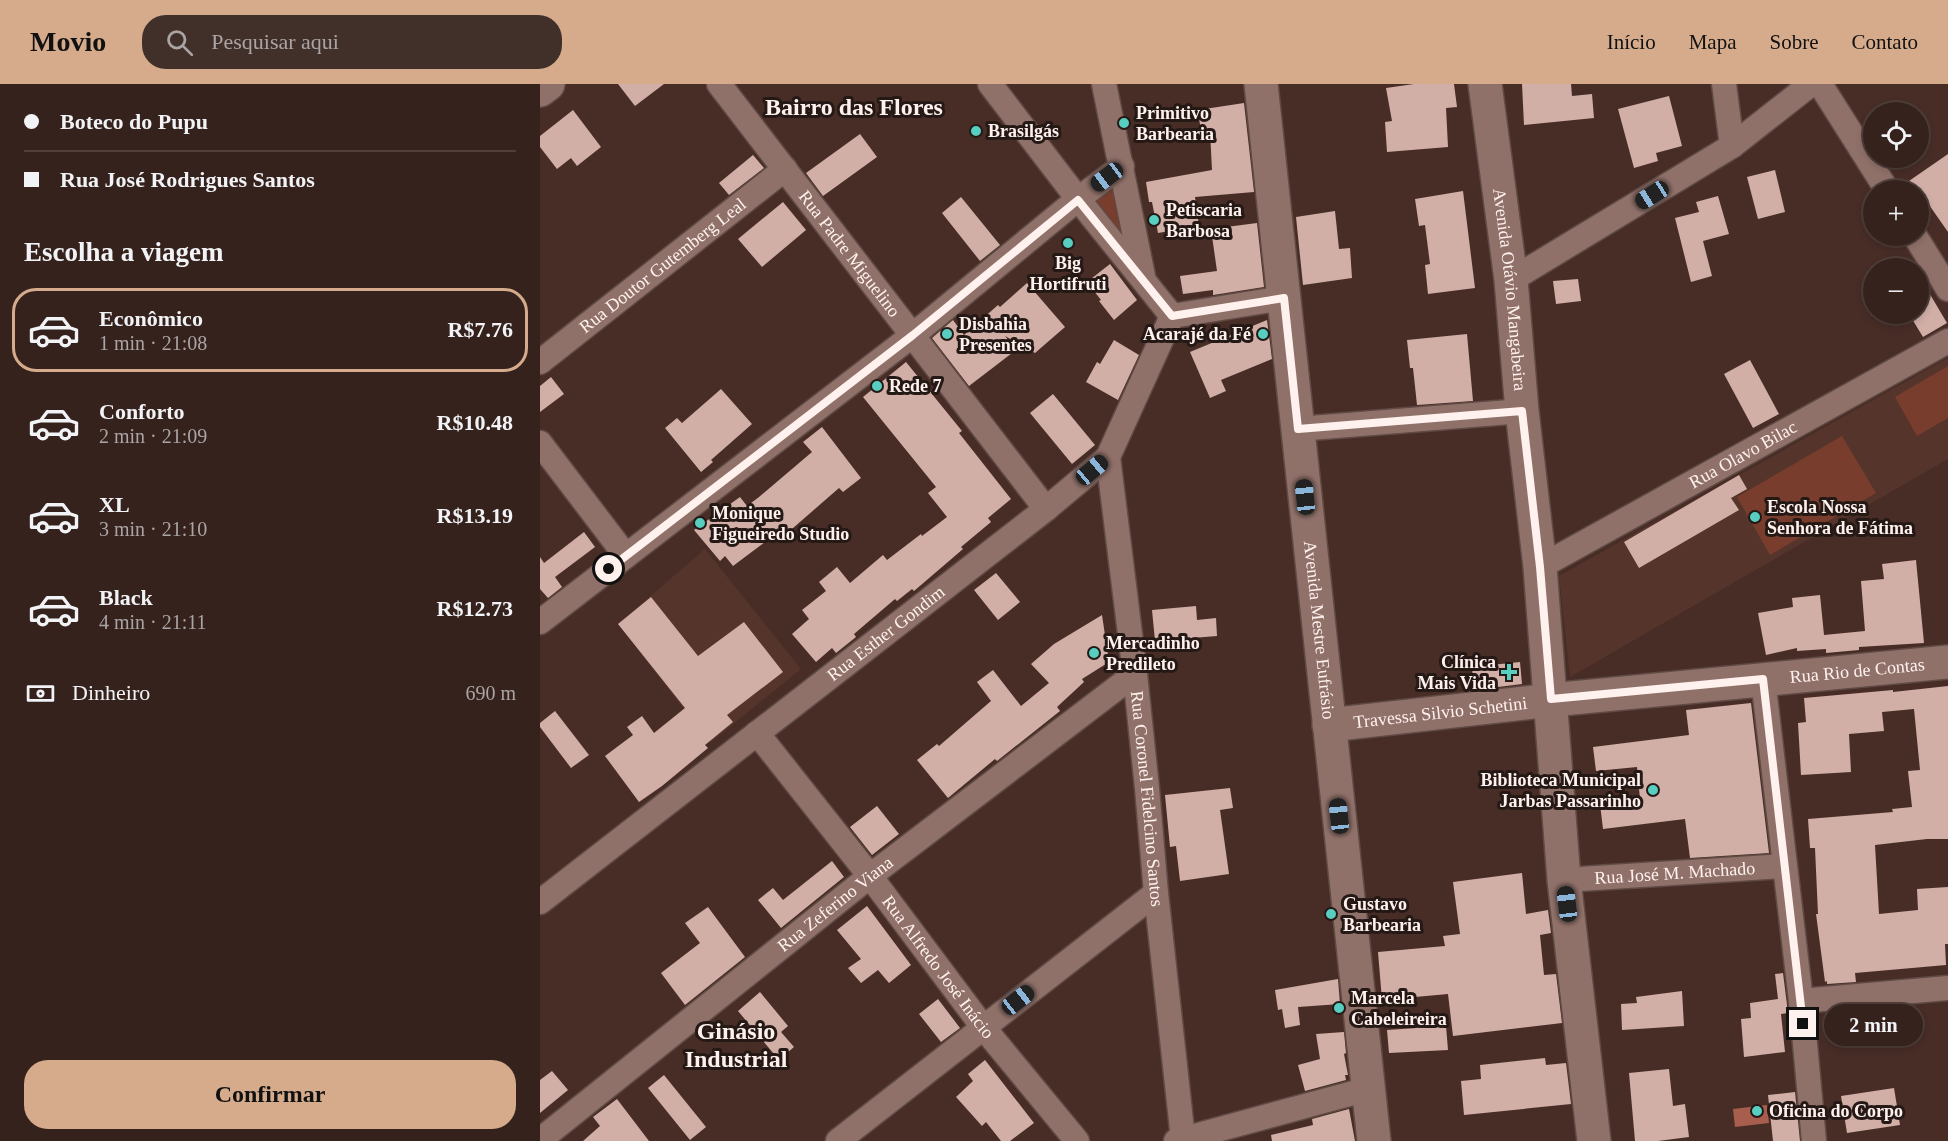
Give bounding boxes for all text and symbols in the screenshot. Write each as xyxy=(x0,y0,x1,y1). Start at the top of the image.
search box xyxy=(142,15,562,69)
text: Movio xyxy=(30,26,106,57)
icon: search xyxy=(163,26,196,59)
text: Pesquisar aqui xyxy=(211,29,339,54)
text: Início xyxy=(1607,30,1656,54)
text: Mapa xyxy=(1689,30,1737,54)
text: Sobre xyxy=(1770,30,1819,54)
text: Contato xyxy=(1852,30,1918,54)
district label: Bairro das Flores xyxy=(765,94,943,120)
map controls xyxy=(1863,102,1929,324)
button: locate xyxy=(1863,102,1929,168)
place label: Primitivo Barbearia xyxy=(1136,103,1214,144)
text: Boteco do Pupu xyxy=(60,109,208,134)
marker: Primitivo Barbearia xyxy=(1117,116,1131,130)
place label: Brasilgás xyxy=(988,121,1059,141)
marker: Brasilgás xyxy=(969,124,983,138)
car xyxy=(1087,159,1127,195)
text: Rua José Rodrigues Santos xyxy=(60,167,315,192)
car xyxy=(1632,178,1672,212)
button: + xyxy=(1863,180,1929,246)
street label: Rua Padre Miguelino xyxy=(795,186,904,321)
street label: Avenida Otávio Mangabeira xyxy=(1489,187,1530,392)
street label: Rua Doutor Gutemberg Leal xyxy=(575,194,750,337)
place label: Petiscaria Barbosa xyxy=(1166,200,1242,241)
marker: Petiscaria Barbosa xyxy=(1147,213,1161,227)
marker: Big Hortifruti xyxy=(1061,236,1075,250)
text: Escolha a viagem xyxy=(24,237,224,267)
place label: Big Hortifruti xyxy=(1030,253,1106,294)
button: − xyxy=(1863,258,1929,324)
icon: car xyxy=(27,303,81,357)
text: Econômico xyxy=(99,306,203,331)
place label: Disbahia Presentes xyxy=(959,314,1032,355)
text: R$7.76 xyxy=(448,317,513,342)
place label: Acarajé da Fé xyxy=(1143,324,1251,344)
marker: Disbahia Presentes xyxy=(940,327,954,341)
marker: Acarajé da Fé xyxy=(1256,327,1270,341)
text: 1 min · 21:08 xyxy=(99,332,207,354)
place label: Rede 7 xyxy=(889,376,942,396)
marker: Rede 7 xyxy=(870,379,884,393)
icon: car xyxy=(27,396,81,450)
text: Conforto xyxy=(99,399,185,424)
text: R$10.48 xyxy=(437,410,513,435)
street label: Rua Olavo Bilac xyxy=(1686,417,1800,492)
text: 2 min · 21:09 xyxy=(99,425,207,447)
car xyxy=(1072,452,1112,488)
car xyxy=(1294,478,1316,516)
icon: car xyxy=(27,489,81,543)
text: XL xyxy=(99,492,130,517)
place label: Escola Nossa Senhora de Fátima xyxy=(1767,497,1913,538)
text: R$13.19 xyxy=(437,503,513,528)
place label: Monique Figueiredo Studio xyxy=(712,503,849,544)
marker: Escola Nossa Senhora de Fátima xyxy=(1748,510,1762,524)
marker: Monique Figueiredo Studio xyxy=(693,516,707,530)
text: 3 min · 21:10 xyxy=(99,518,207,540)
street label: Avenida Mestre Eufrásio xyxy=(1300,539,1339,720)
route start xyxy=(595,555,622,582)
icon: car xyxy=(27,582,81,636)
street label: Rua Esther Gondim xyxy=(823,582,949,685)
text: Black xyxy=(99,585,153,610)
text: R$12.73 xyxy=(437,596,513,621)
text: 4 min · 21:11 xyxy=(99,611,207,633)
place label: Mercadinho Predileto xyxy=(1106,633,1200,674)
marker: Mercadinho Predileto xyxy=(1087,646,1101,660)
place label: Clínica Mais Vida xyxy=(1417,652,1496,693)
street label: Rua Rio de Contas xyxy=(1789,654,1926,687)
marker: Clínica Mais Vida xyxy=(1500,663,1518,681)
icon: cash xyxy=(24,677,57,710)
text: Dinheiro xyxy=(72,680,150,705)
text: 690 m xyxy=(465,682,516,704)
street label: Rua Coronel Fidelcino Santos xyxy=(1127,690,1167,908)
street label: Travessa Silvio Schetini xyxy=(1352,693,1528,732)
place label: Biblioteca Municipal Jarbas Passarinho xyxy=(1480,770,1641,811)
marker: Biblioteca Municipal Jarbas Passarinho xyxy=(1646,783,1660,797)
car xyxy=(1328,797,1350,835)
street label: Rua Zeferino Viana xyxy=(774,852,897,956)
street label: Rua José M. Machado xyxy=(1594,858,1756,888)
car xyxy=(1556,885,1578,923)
street label: Rua Alfredo José Inácio xyxy=(878,892,998,1043)
place label: Gustavo Barbearia xyxy=(1343,894,1421,935)
marker: Gustavo Barbearia xyxy=(1324,907,1338,921)
car xyxy=(998,982,1038,1018)
place label: Marcela Cabeleireira xyxy=(1351,988,1447,1029)
marker: Marcela Cabeleireira xyxy=(1332,1001,1346,1015)
callout: 2 min xyxy=(1824,1003,1923,1045)
route end xyxy=(1789,1010,1816,1037)
text: 2 min xyxy=(1849,1014,1898,1036)
district label: Ginásio Industrial xyxy=(685,1018,788,1072)
button: Confirmar xyxy=(24,1060,516,1129)
place label: Oficina do Corpo xyxy=(1769,1101,1903,1121)
marker: Oficina do Corpo xyxy=(1750,1104,1764,1118)

